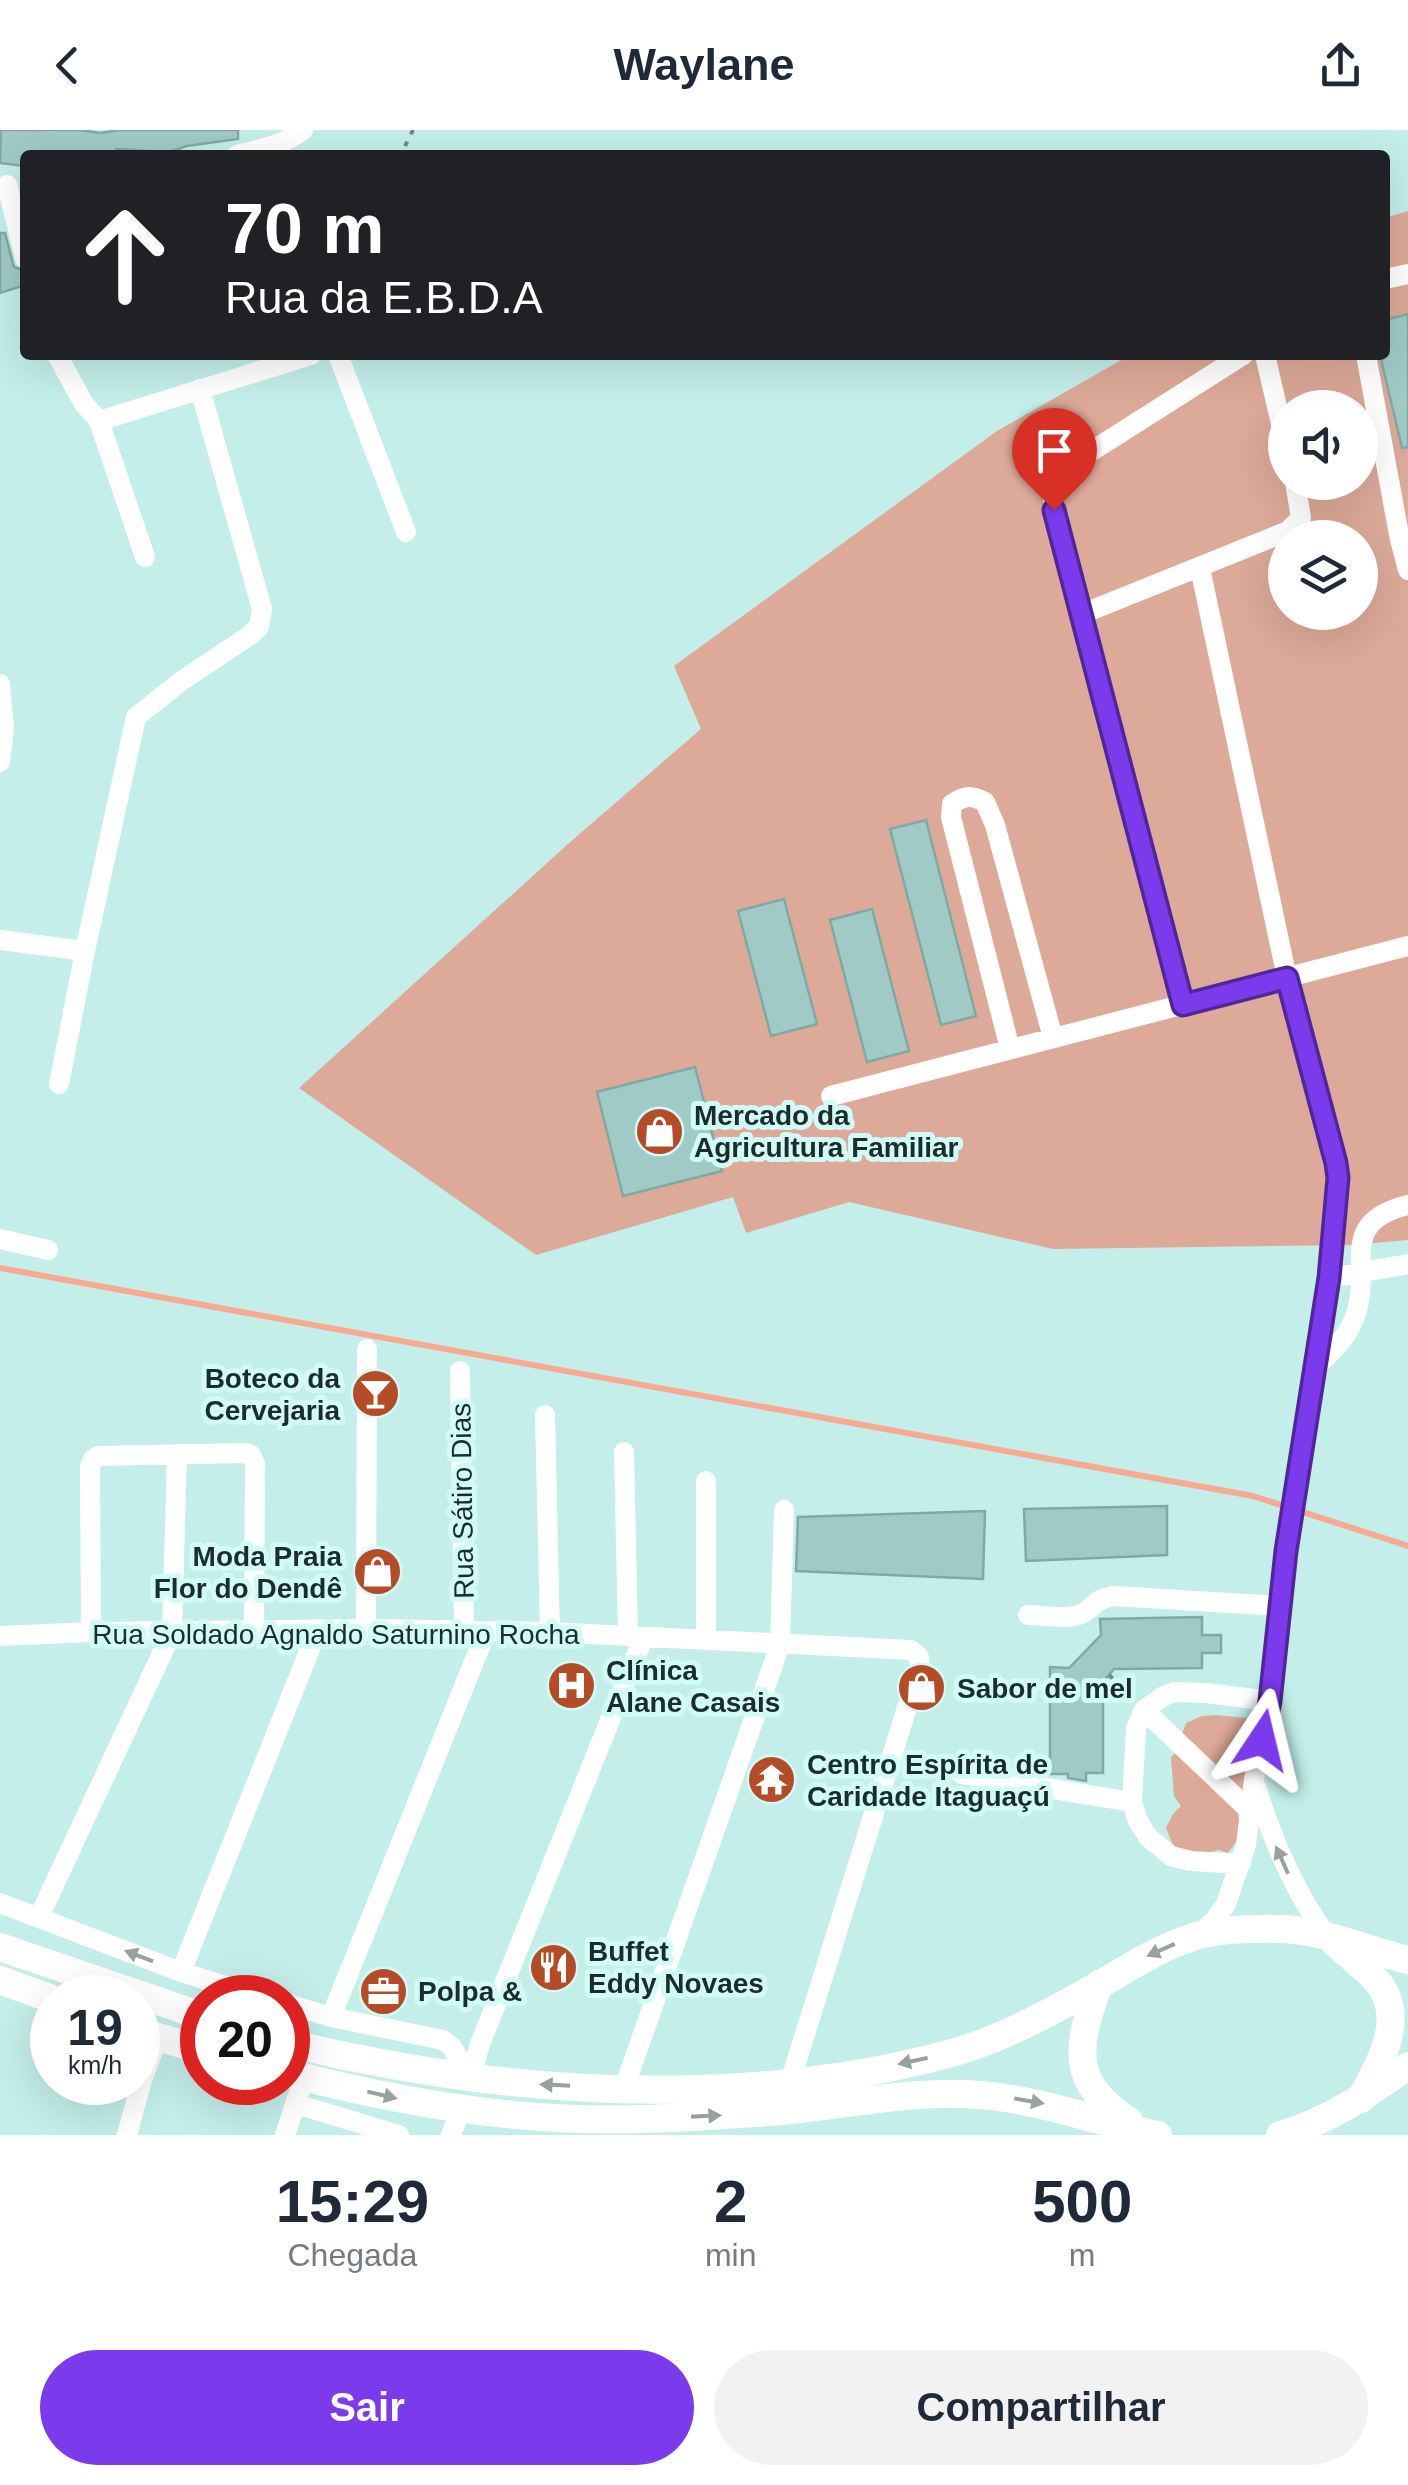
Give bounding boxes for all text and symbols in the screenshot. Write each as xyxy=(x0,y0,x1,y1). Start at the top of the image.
icon: back xyxy=(40,38,95,93)
icon: share xyxy=(1313,38,1368,93)
text: Waylane xyxy=(614,39,794,90)
icon: ahead xyxy=(60,190,190,320)
text: 70 m xyxy=(225,190,385,268)
text: Rua da E.B.D.A xyxy=(225,272,543,323)
map controls xyxy=(1268,390,1378,630)
button: sound xyxy=(1268,390,1378,500)
pin xyxy=(1012,408,1097,511)
icon: arrive xyxy=(1027,423,1082,478)
button: layers xyxy=(1268,520,1378,630)
place label: Mercado da Agricultura Familiar xyxy=(694,1100,959,1163)
shop icon: Mercado da Agricultura Familiar xyxy=(633,1105,685,1157)
place label: Boteco da Cervejaria xyxy=(205,1363,340,1426)
bar icon: Boteco da Cervejaria xyxy=(349,1368,401,1420)
street label: Rua Sátiro Dias xyxy=(445,1403,480,1599)
place label: Moda Praia Flor do Dendê xyxy=(154,1541,342,1604)
shop icon: Moda Praia Flor do Dendê xyxy=(351,1546,403,1598)
street label: Rua Soldado Agnaldo Saturnino Rocha xyxy=(92,1619,580,1650)
place label: Clínica Alane Casais xyxy=(606,1655,780,1718)
hospital icon: Clínica Alane Casais xyxy=(545,1660,597,1712)
shop icon: Sabor de mel xyxy=(896,1662,948,1714)
place label: Sabor de mel xyxy=(957,1673,1133,1704)
position arrow xyxy=(1210,1688,1314,1792)
place label: Centro Espírita de Caridade Itaguaçú xyxy=(807,1749,1050,1812)
temple icon: Centro Espírita de Caridade Itaguaçú xyxy=(746,1754,798,1806)
one-way arrow xyxy=(1273,1845,1290,1874)
place label: Buffet Eddy Novaes xyxy=(588,1936,764,1999)
restaurant icon: Buffet Eddy Novaes xyxy=(527,1941,579,1993)
one-way arrow xyxy=(1146,1942,1176,1958)
one-way arrow xyxy=(124,1947,154,1963)
office icon: Polpa & xyxy=(357,1965,409,2017)
speed limit sign: 20 xyxy=(180,1975,310,2105)
place label: Polpa & xyxy=(418,1976,522,2007)
text: 19 xyxy=(67,2000,123,2056)
text: km/h xyxy=(68,2051,122,2079)
one-way arrow xyxy=(897,2054,928,2070)
one-way arrow xyxy=(539,2077,571,2093)
one-way arrow xyxy=(367,2088,398,2104)
one-way arrow xyxy=(1014,2094,1045,2109)
one-way arrow xyxy=(690,2108,722,2124)
text: 15:29 xyxy=(276,2168,429,2235)
text: 2 xyxy=(714,2168,747,2235)
text: 500 xyxy=(1032,2168,1132,2235)
text: Chegada xyxy=(287,2237,417,2273)
text: min xyxy=(705,2237,756,2273)
text: m xyxy=(1069,2237,1096,2273)
button: Sair xyxy=(40,2350,694,2465)
button: Compartilhar xyxy=(714,2350,1368,2465)

